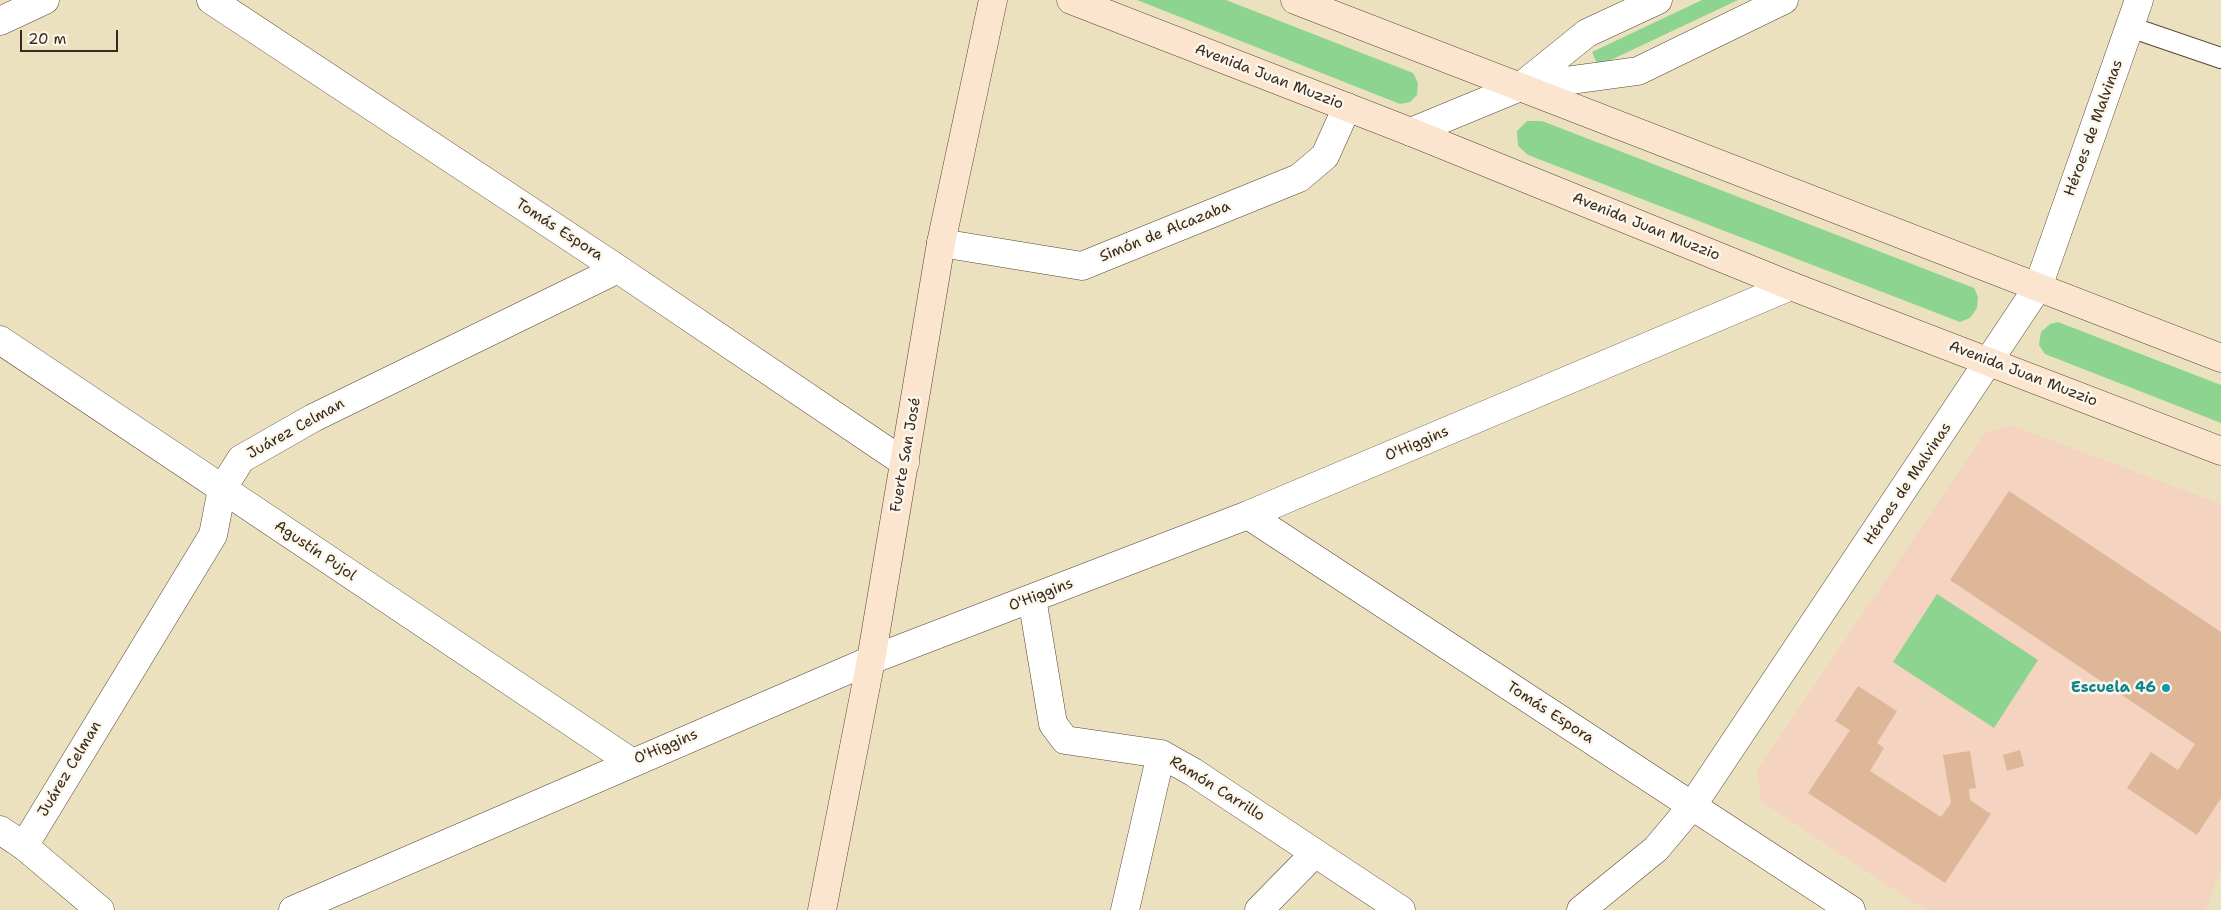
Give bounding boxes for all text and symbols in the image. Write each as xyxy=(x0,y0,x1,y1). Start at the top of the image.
scale bar xyxy=(22,20,120,52)
text: 20 m xyxy=(28,29,67,49)
street label: Avenida Juan Muzzio xyxy=(1192,40,1346,114)
street label: Héroes de Malvinas xyxy=(2061,57,2127,199)
street label: Avenida Juan Muzzio xyxy=(1570,189,1722,265)
street label: Tomás Espora xyxy=(512,195,606,265)
street label: Simón de Alcazaba xyxy=(1097,198,1233,266)
street label: Avenida Juan Muzzio xyxy=(1946,337,2100,411)
street label: Juárez Celman xyxy=(244,395,348,463)
street label: Fuerte San José xyxy=(887,396,925,514)
street label: Héroes de Malvinas xyxy=(1860,419,1956,549)
street label: O'Higgins xyxy=(1382,423,1452,465)
street label: Agustín Pujol xyxy=(271,517,359,585)
street label: O'Higgins xyxy=(1006,575,1076,615)
street label: Tomás Espora xyxy=(1503,678,1597,748)
place label: Escuela 46 xyxy=(2071,679,2156,697)
marker: Escuela 46 xyxy=(2160,682,2172,694)
street label: Juárez Celman xyxy=(34,718,106,820)
street label: O'Higgins xyxy=(631,726,701,768)
street label: Ramón Carrillo xyxy=(1166,753,1268,825)

